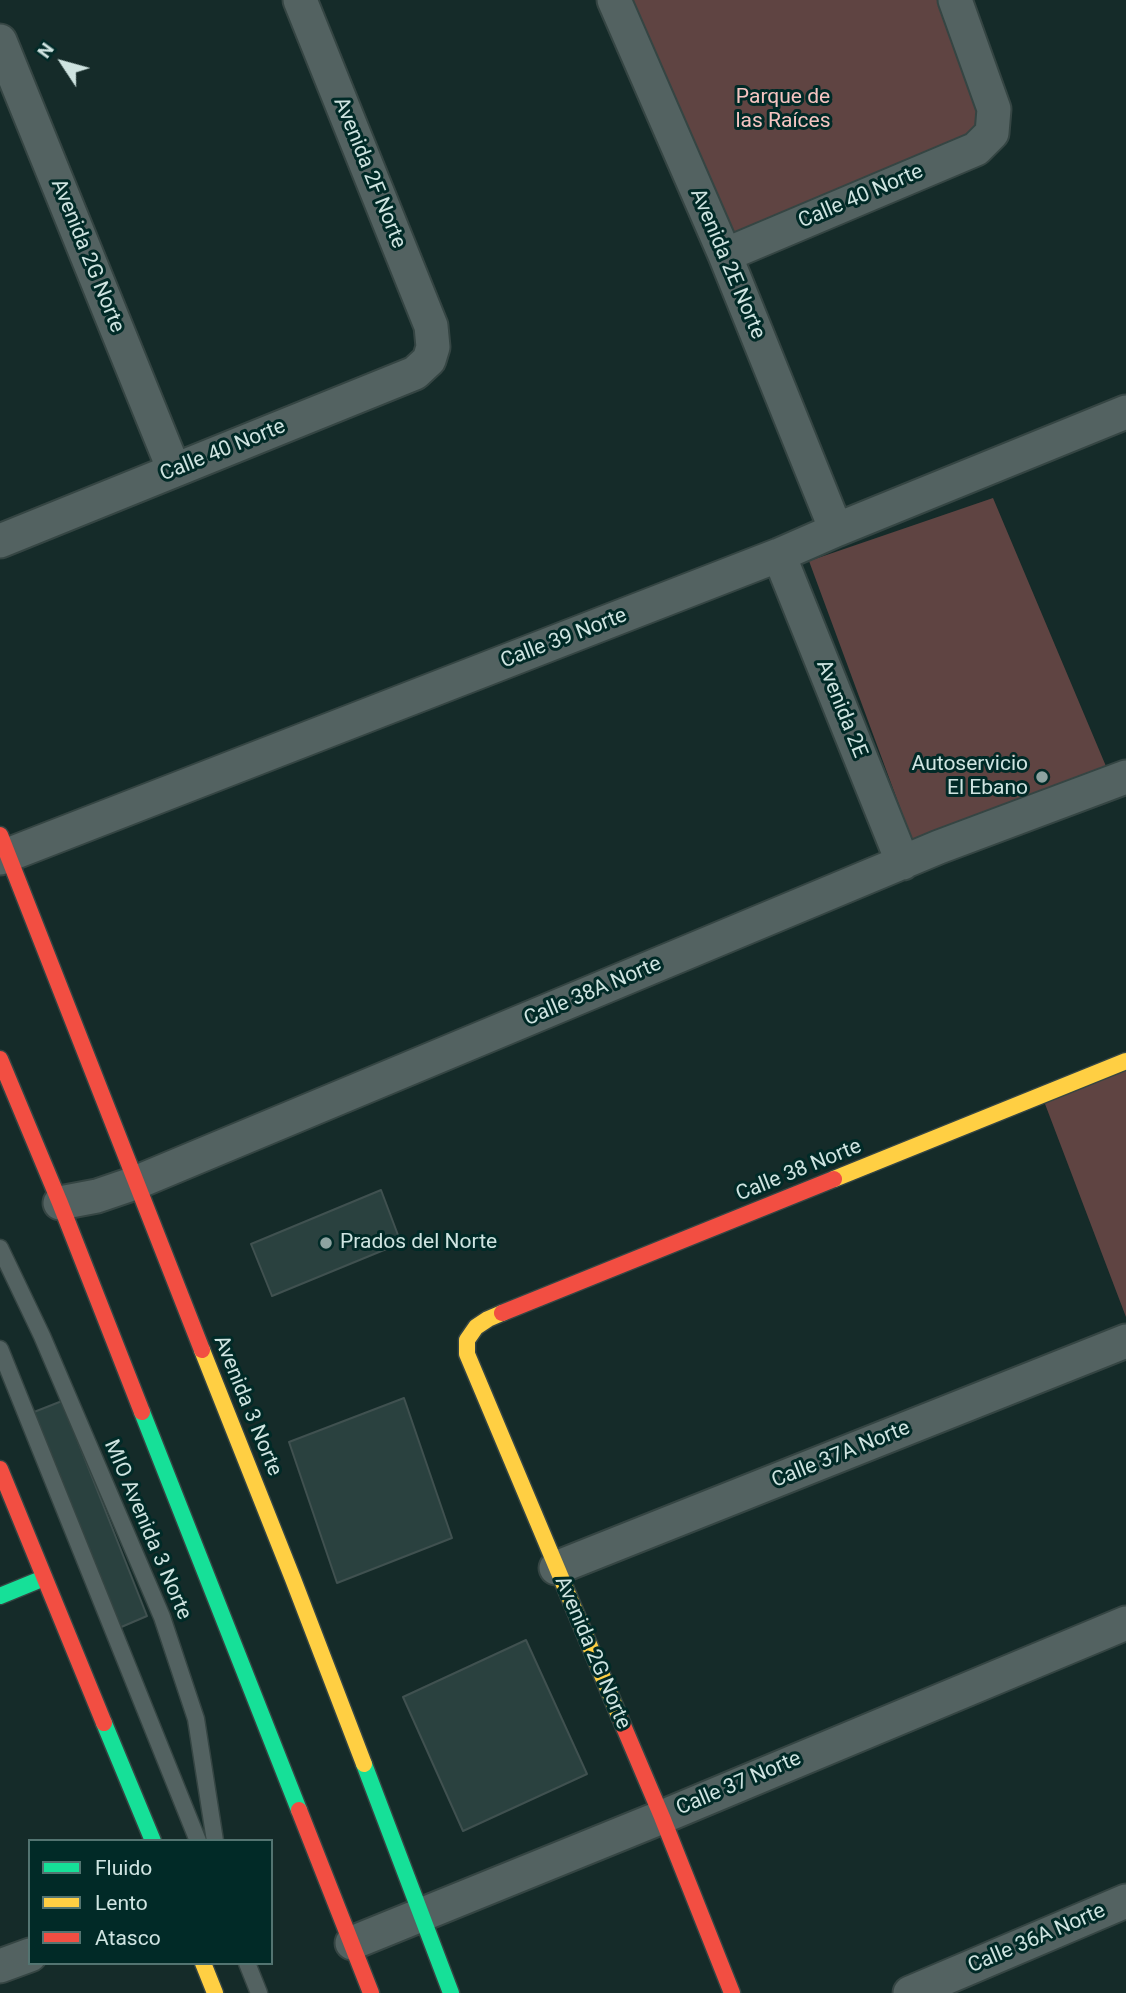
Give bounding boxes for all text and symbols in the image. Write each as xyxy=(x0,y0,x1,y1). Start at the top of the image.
north arrow xyxy=(28,28,98,98)
text: N xyxy=(32,38,59,63)
park label: Parque de las Raíces xyxy=(735,85,831,135)
street label: Avenida 2F Norte xyxy=(327,94,411,252)
street label: Calle 40 Norte xyxy=(795,159,927,235)
street label: Avenida 2G Norte xyxy=(45,176,129,336)
street label: Avenida 2E Norte xyxy=(684,185,770,343)
street label: Calle 40 Norte xyxy=(157,414,289,488)
street label: Calle 39 Norte xyxy=(497,603,631,675)
street label: Avenida 2E xyxy=(810,656,872,762)
place label: Autoservicio El Ebano xyxy=(912,752,1028,802)
marker: Autoservicio El Ebano xyxy=(1034,769,1050,785)
street label: Calle 38A Norte xyxy=(521,952,665,1032)
street label: Calle 38 Norte xyxy=(733,1134,865,1208)
place label: Prados del Norte xyxy=(340,1230,497,1256)
marker: Prados del Norte xyxy=(318,1235,334,1251)
street label: Avenida 3 Norte xyxy=(207,1332,287,1480)
street label: Calle 37A Norte xyxy=(768,1416,914,1494)
street label: MIO Avenida 3 Norte xyxy=(98,1436,196,1624)
street label: Avenida 2G Norte xyxy=(548,1573,636,1733)
street label: Calle 37 Norte xyxy=(673,1746,805,1822)
legend xyxy=(28,1839,273,1965)
text: Fluido xyxy=(95,1856,152,1880)
text: Lento xyxy=(95,1891,148,1915)
street label: Calle 36A Norte xyxy=(965,1899,1109,1979)
text: Atasco xyxy=(95,1926,161,1950)

